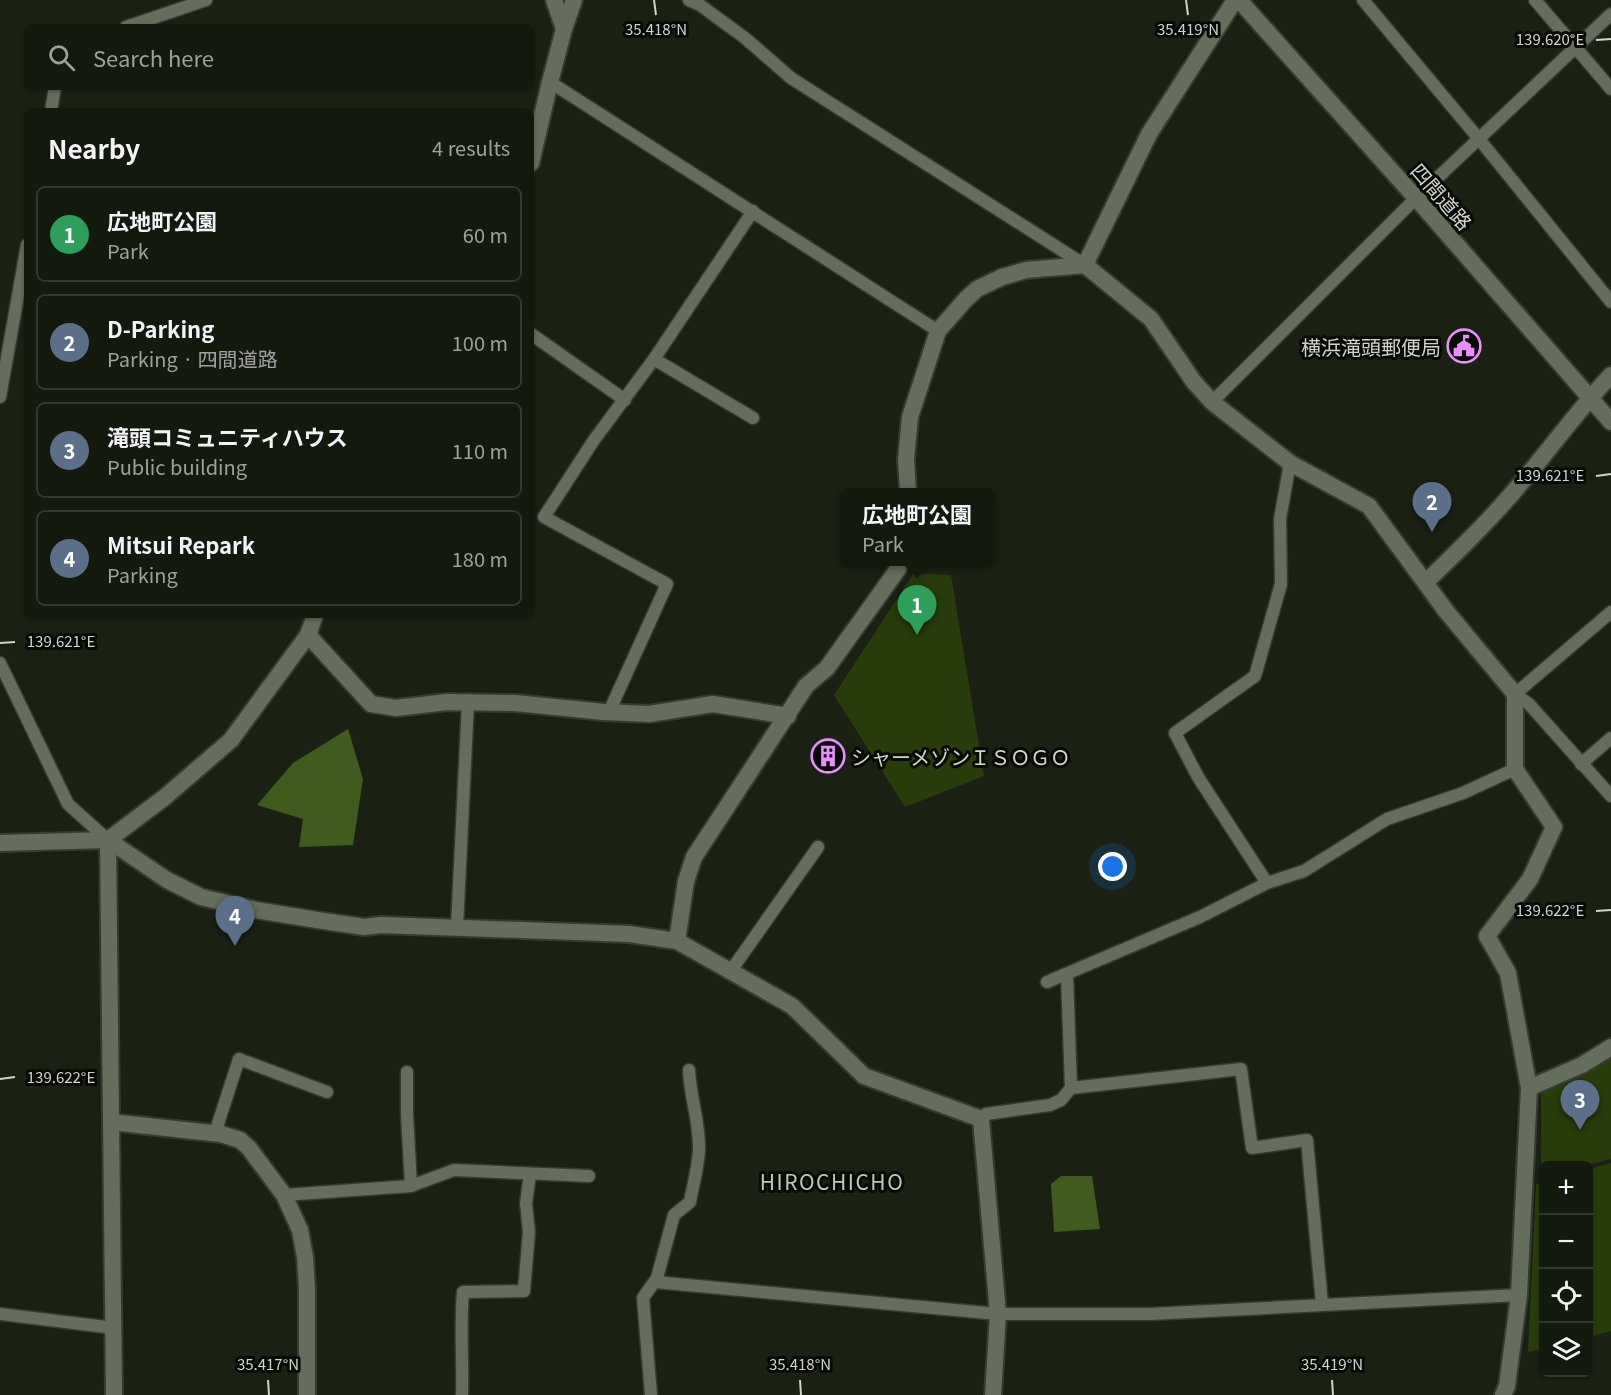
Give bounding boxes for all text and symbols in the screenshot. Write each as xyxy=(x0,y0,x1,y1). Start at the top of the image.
text: 35.418°N xyxy=(625,18,687,39)
text: 35.419°N xyxy=(1157,18,1219,39)
search box xyxy=(24,24,534,90)
text: 139.620°E xyxy=(1516,28,1584,49)
icon: search xyxy=(45,41,78,74)
text: Search here xyxy=(93,41,214,73)
text: Nearby xyxy=(48,129,140,166)
text: 4 results xyxy=(432,133,510,162)
street label: 四間道路 xyxy=(1405,156,1479,236)
text: 広地町公園 xyxy=(107,204,217,236)
text: 1 xyxy=(64,220,75,249)
text: 60 m xyxy=(463,220,508,249)
text: Park xyxy=(107,236,149,265)
text: D-Parking xyxy=(107,312,214,344)
text: 2 xyxy=(64,328,75,357)
text: 100 m xyxy=(452,328,508,357)
public building icon: 横浜滝頭郵便局 xyxy=(1446,328,1482,364)
place label: 横浜滝頭郵便局 xyxy=(1301,332,1441,361)
text: Parking · 四間道路 xyxy=(107,344,278,373)
text: 滝頭コミュニティハウス xyxy=(107,420,348,452)
text: 3 xyxy=(64,436,75,465)
text: 110 m xyxy=(452,436,508,465)
text: Public building xyxy=(107,452,247,481)
text: 139.621°E xyxy=(1516,464,1584,485)
pin: 2 xyxy=(1412,482,1452,532)
popup xyxy=(839,488,995,566)
text: 広地町公園 xyxy=(862,497,972,529)
text: Mitsui Repark xyxy=(107,528,255,560)
text: Park xyxy=(862,529,904,558)
text: 4 xyxy=(64,544,75,573)
text: 180 m xyxy=(452,544,508,573)
text: Parking xyxy=(107,560,178,589)
pin: 1 xyxy=(898,586,936,635)
text: 139.621°E xyxy=(27,630,95,651)
building icon: シャーメゾンＩＳＯＧＯ xyxy=(810,738,846,774)
place label: シャーメゾンＩＳＯＧＯ xyxy=(851,742,1070,771)
your location xyxy=(1098,852,1127,881)
pin: 4 xyxy=(216,896,254,946)
text: 139.622°E xyxy=(1516,899,1584,920)
text: 139.622°E xyxy=(27,1066,95,1087)
pin: 3 xyxy=(1560,1080,1600,1130)
map controls xyxy=(1539,1161,1593,1377)
button: + xyxy=(1539,1161,1593,1215)
district label: HIROCHICHO xyxy=(760,1166,904,1196)
button: − xyxy=(1539,1215,1593,1269)
button: locate xyxy=(1539,1269,1593,1323)
button: layers xyxy=(1539,1323,1593,1377)
text: 35.417°N xyxy=(237,1353,299,1374)
text: 35.418°N xyxy=(769,1353,831,1374)
text: 35.419°N xyxy=(1301,1353,1363,1374)

